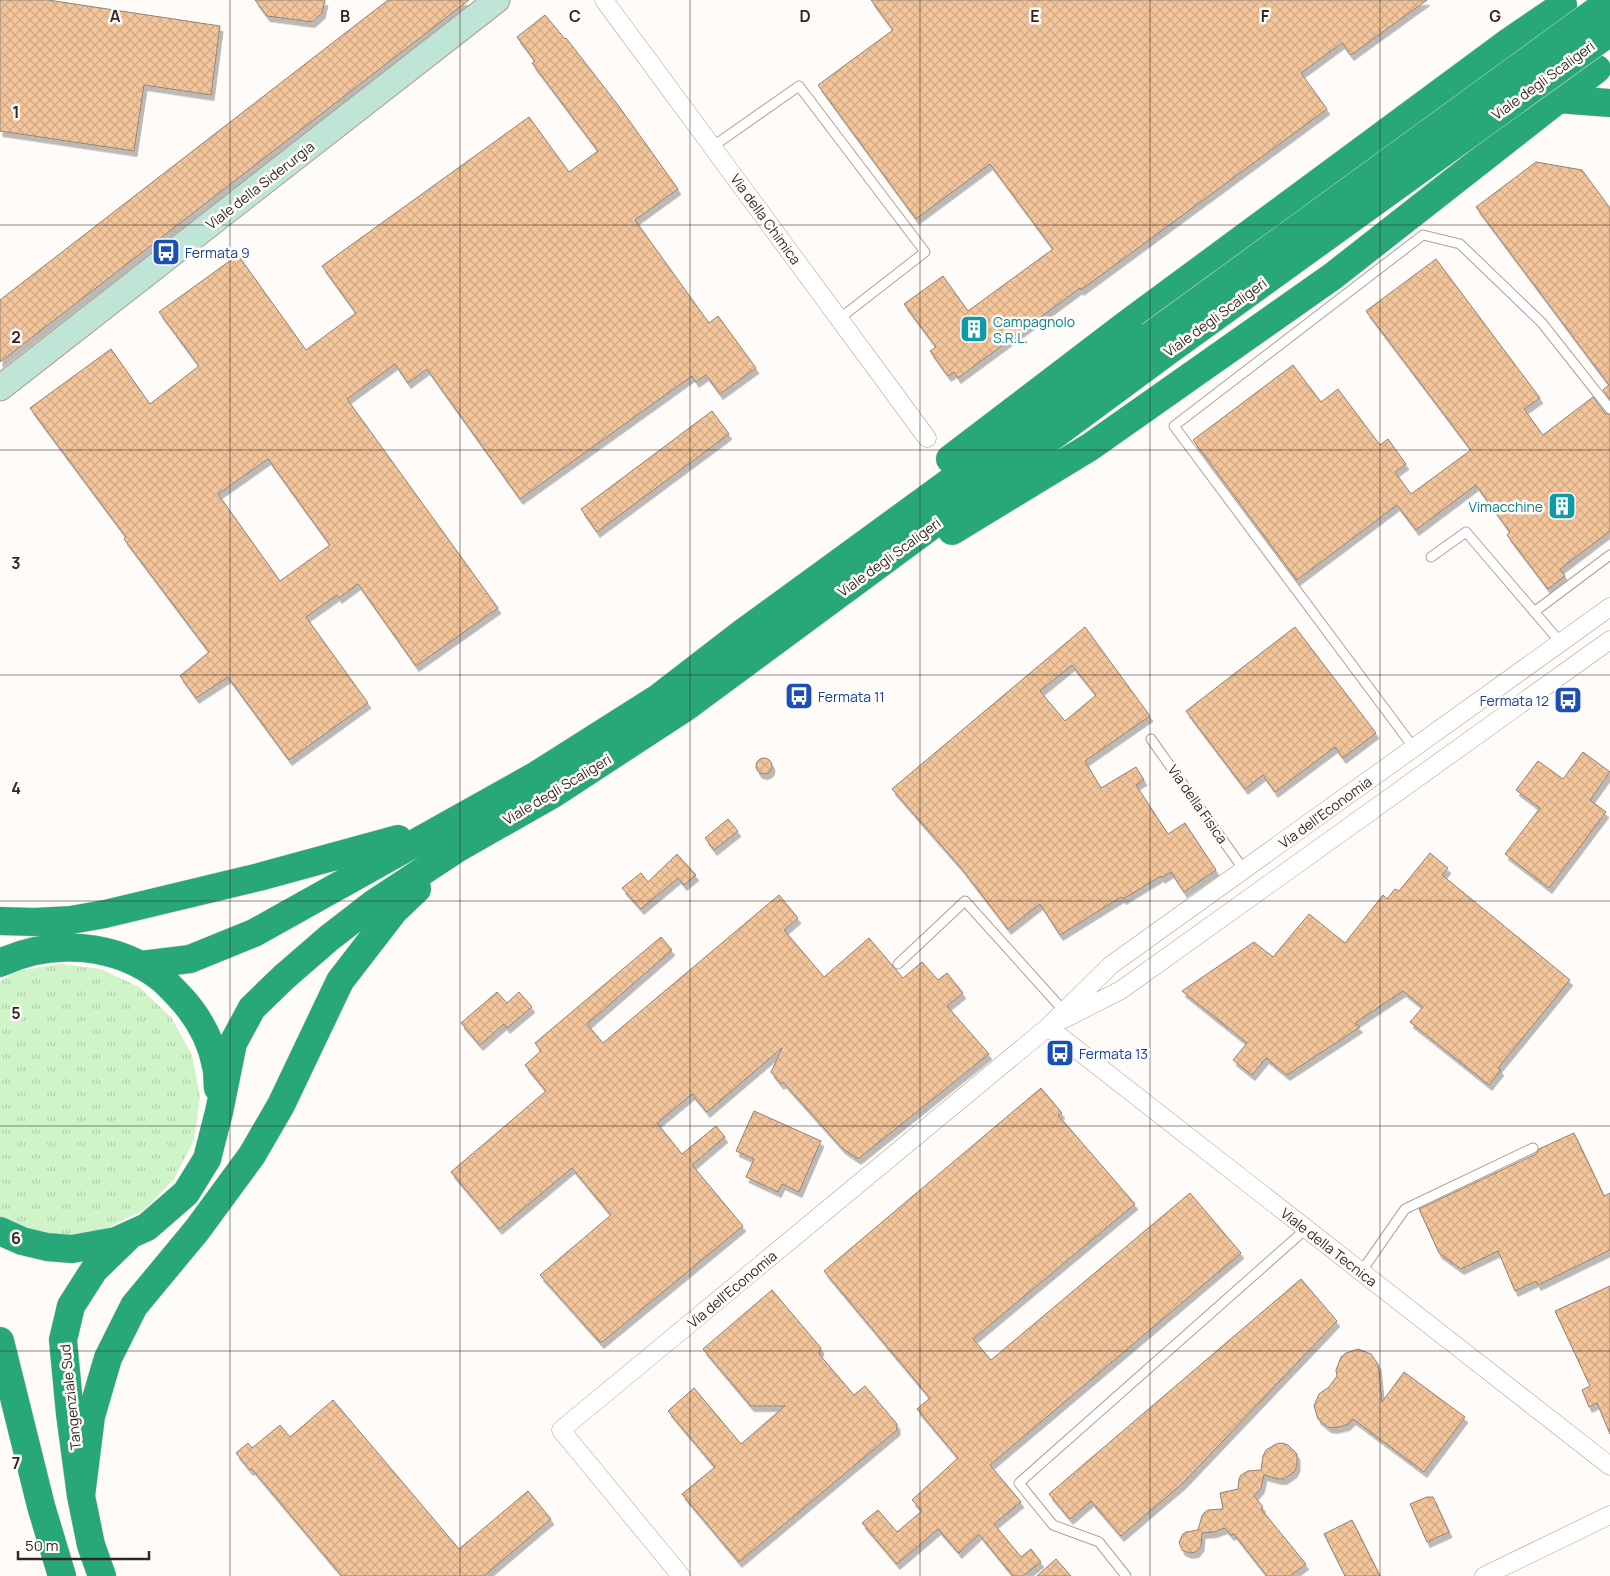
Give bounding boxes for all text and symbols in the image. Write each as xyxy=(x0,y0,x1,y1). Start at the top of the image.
text: A xyxy=(110,5,121,27)
text: B xyxy=(340,5,350,27)
text: C xyxy=(569,5,581,27)
text: D xyxy=(799,5,811,27)
text: E xyxy=(1030,5,1040,27)
text: F xyxy=(1261,5,1270,27)
text: G xyxy=(1489,5,1501,27)
street label: Viale degli Scaligeri xyxy=(1488,36,1598,124)
text: 1 xyxy=(12,101,20,123)
street label: Viale della Siderurgia xyxy=(202,137,318,233)
street label: Via della Chimica xyxy=(727,170,805,268)
bus stop icon: Fermata 9 xyxy=(151,237,181,267)
place label: Fermata 9 xyxy=(185,243,250,262)
street label: Viale degli Scaligeri xyxy=(1160,273,1270,361)
place label: Campagnolo S.R.L. xyxy=(993,312,1075,347)
building icon: Campagnolo S.R.L. xyxy=(959,314,989,344)
text: 2 xyxy=(11,326,21,348)
building icon: Vimacchine xyxy=(1547,491,1577,521)
place label: Vimacchine xyxy=(1469,497,1543,516)
street label: Viale degli Scaligeri xyxy=(834,513,944,601)
text: 3 xyxy=(11,552,21,574)
bus stop icon: Fermata 11 xyxy=(784,681,814,711)
bus stop icon: Fermata 12 xyxy=(1553,685,1583,715)
place label: Fermata 11 xyxy=(818,687,885,706)
place label: Fermata 12 xyxy=(1480,691,1549,710)
street label: Viale degli Scaligeri xyxy=(499,749,615,829)
street label: Via della Fisica xyxy=(1164,761,1232,847)
street label: Via dell'Economia xyxy=(1275,772,1375,852)
text: 4 xyxy=(11,777,21,799)
text: 5 xyxy=(11,1002,21,1024)
bus stop icon: Fermata 13 xyxy=(1045,1038,1075,1068)
place label: Fermata 13 xyxy=(1079,1044,1148,1063)
street label: Viale della Tecnica xyxy=(1277,1203,1381,1291)
text: 6 xyxy=(11,1227,21,1249)
street label: Via dell'Economia xyxy=(683,1246,781,1332)
street label: Tangenziale Sud xyxy=(55,1343,85,1451)
text: 7 xyxy=(12,1452,20,1474)
scale bar xyxy=(18,1528,149,1560)
text: 50 m xyxy=(25,1535,59,1556)

